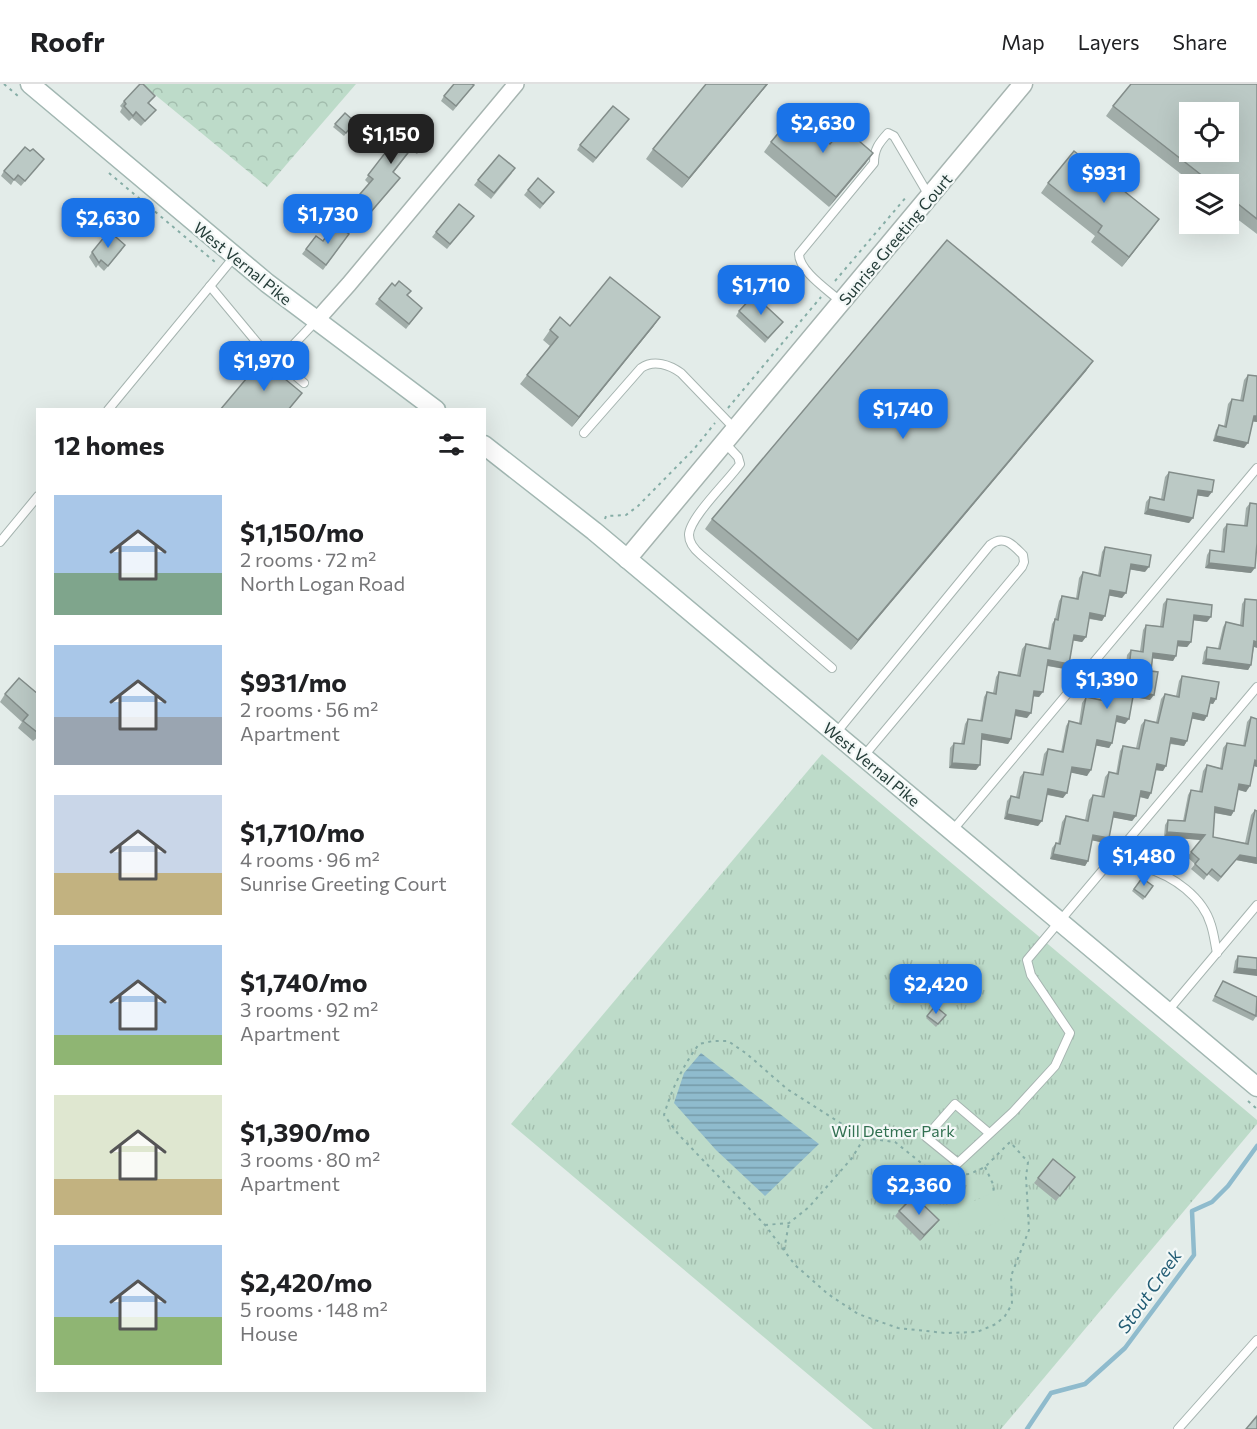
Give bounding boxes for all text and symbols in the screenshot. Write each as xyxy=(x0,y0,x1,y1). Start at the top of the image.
text: Roofr xyxy=(30,24,105,58)
text: Map xyxy=(1001,29,1045,54)
text: Layers xyxy=(1078,29,1140,54)
text: Share xyxy=(1173,29,1227,54)
map controls xyxy=(1179,102,1239,234)
button: locate xyxy=(1179,102,1239,162)
pin: $2,630 xyxy=(774,103,872,154)
text: $2,630 xyxy=(791,110,855,134)
pin: $1,150 xyxy=(342,114,440,165)
text: $1,150 xyxy=(362,121,420,145)
pin: $931 xyxy=(1068,153,1140,204)
text: $931 xyxy=(1082,160,1126,184)
street label: Sunrise Greeting Court xyxy=(835,169,956,308)
button: layers xyxy=(1179,174,1239,234)
pin: $1,730 xyxy=(279,194,377,245)
pin: $2,630 xyxy=(59,198,157,249)
text: $1,730 xyxy=(297,201,359,225)
text: $2,630 xyxy=(76,205,140,229)
street label: West Vernal Pike xyxy=(190,218,296,308)
pin: $1,710 xyxy=(712,265,810,316)
text: $1,710 xyxy=(732,272,790,296)
pin: $1,970 xyxy=(215,341,313,392)
text: $1,970 xyxy=(233,348,295,372)
pin: $1,740 xyxy=(854,389,952,440)
text: $1,740 xyxy=(873,396,933,420)
icon: filters xyxy=(435,428,468,461)
text: 12 homes xyxy=(54,429,165,460)
text: $1,150/mo xyxy=(240,516,364,547)
icon: home xyxy=(102,519,174,591)
text: 2 rooms · 72 m² xyxy=(240,547,376,571)
text: North Logan Road xyxy=(240,571,405,595)
pin: $1,390 xyxy=(1058,659,1156,710)
text: $931/mo xyxy=(240,666,347,697)
text: $1,390 xyxy=(1076,666,1138,690)
icon: home xyxy=(102,669,174,741)
text: 2 rooms · 56 m² xyxy=(240,697,378,721)
street label: West Vernal Pike xyxy=(820,718,924,810)
text: Apartment xyxy=(240,721,340,745)
text: $1,710/mo xyxy=(240,816,365,847)
icon: home xyxy=(102,819,174,891)
pin: $1,480 xyxy=(1095,836,1193,887)
text: $1,480 xyxy=(1112,843,1176,867)
text: 4 rooms · 96 m² xyxy=(240,847,380,871)
text: Sunrise Greeting Court xyxy=(240,871,447,895)
pin: $2,420 xyxy=(887,964,985,1015)
text: $1,740/mo xyxy=(240,966,368,997)
icon: home xyxy=(102,969,174,1041)
text: $2,420 xyxy=(904,971,968,995)
text: 3 rooms · 92 m² xyxy=(240,997,378,1021)
text: Apartment xyxy=(240,1021,340,1045)
text: $1,390/mo xyxy=(240,1116,370,1147)
icon: home xyxy=(102,1119,174,1191)
park label: Will Detmer Park xyxy=(831,1121,955,1140)
text: 3 rooms · 80 m² xyxy=(240,1147,380,1171)
pin: $2,360 xyxy=(870,1165,968,1216)
text: Apartment xyxy=(240,1171,340,1195)
text: $2,360 xyxy=(886,1172,952,1196)
water label: Stout Creek xyxy=(1112,1244,1187,1337)
text: $2,420/mo xyxy=(240,1266,372,1297)
icon: home xyxy=(102,1269,174,1341)
text: 5 rooms · 148 m² xyxy=(240,1297,388,1321)
text: House xyxy=(240,1321,298,1345)

